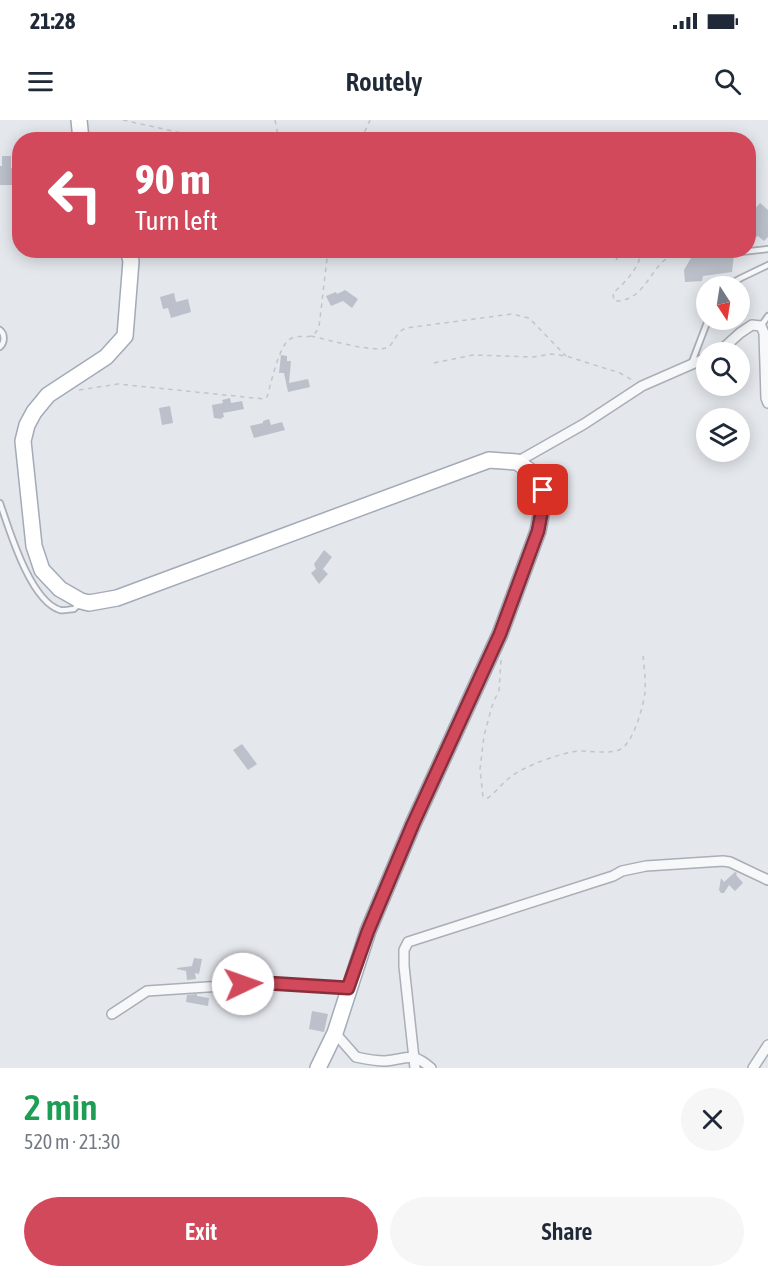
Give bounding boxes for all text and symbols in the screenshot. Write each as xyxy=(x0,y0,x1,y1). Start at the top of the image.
text: 21:28 xyxy=(30,8,75,34)
icon: menu xyxy=(24,65,57,98)
icon: search xyxy=(711,65,744,98)
text: Routely xyxy=(345,66,423,97)
text: 90 m xyxy=(135,155,210,203)
icon: left xyxy=(36,156,114,234)
text: Turn left xyxy=(135,205,218,236)
north arrow xyxy=(696,276,750,330)
map controls xyxy=(696,276,750,462)
button: search xyxy=(696,342,750,396)
button: layers xyxy=(696,408,750,462)
pin xyxy=(517,464,568,515)
icon: arrive xyxy=(526,473,559,506)
position arrow xyxy=(211,952,275,1016)
text: 2 min xyxy=(24,1086,98,1128)
button: close xyxy=(681,1088,744,1151)
text: 520 m · 21:30 xyxy=(24,1130,120,1153)
button: Exit xyxy=(24,1197,378,1266)
button: Share xyxy=(390,1197,744,1266)

